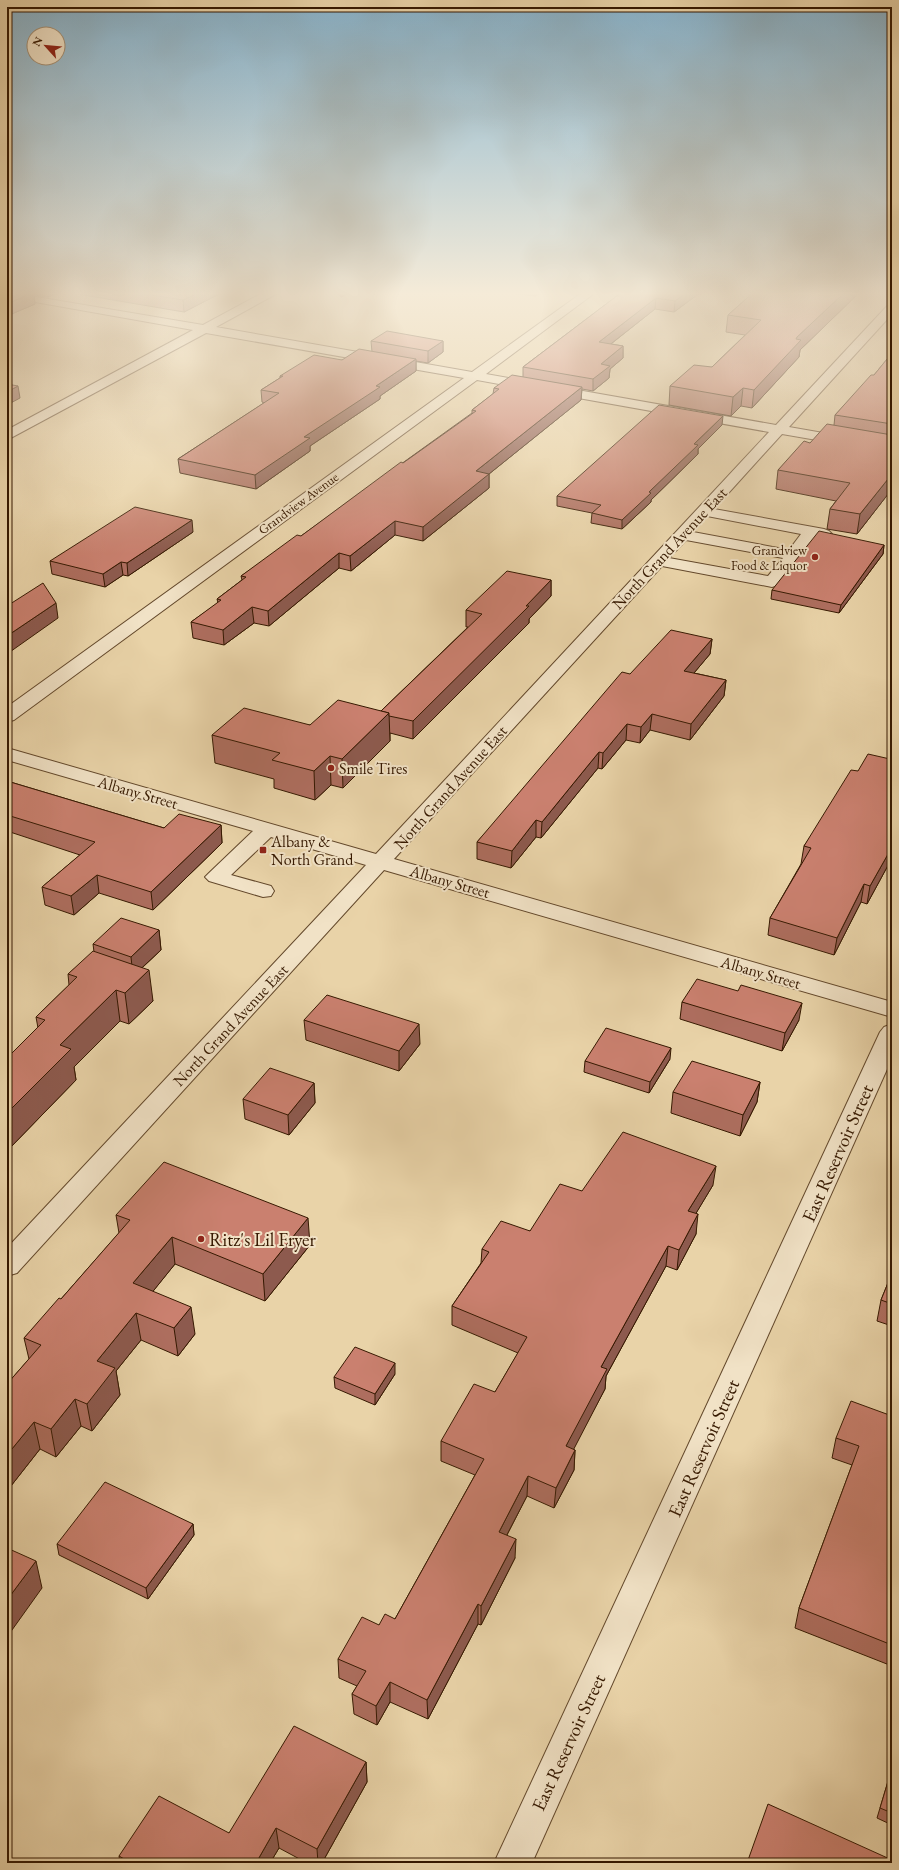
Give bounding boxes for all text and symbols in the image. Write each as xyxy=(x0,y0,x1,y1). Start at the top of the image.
north arrow xyxy=(26,26,66,66)
text: N xyxy=(29,34,45,49)
street label: Grandview Avenue xyxy=(255,469,342,538)
street label: North Grand Avenue East xyxy=(607,483,732,614)
place label: Grandview Food & Liquor xyxy=(731,542,808,574)
marker: Grandview Food & Liquor xyxy=(810,552,820,562)
street label: North Grand Avenue East xyxy=(389,721,512,854)
place label: Smile Tires xyxy=(339,758,407,779)
marker: Smile Tires xyxy=(326,763,336,773)
street label: Albany Street xyxy=(94,771,180,814)
place label: Albany & North Grand xyxy=(270,831,354,870)
marker: Albany & North Grand xyxy=(258,845,268,855)
street label: Albany Street xyxy=(406,860,492,903)
street label: Albany Street xyxy=(717,951,803,994)
street label: North Grand Avenue East xyxy=(168,960,293,1091)
street label: East Reservoir Street xyxy=(796,1080,879,1226)
place label: Ritz's Lil Fryer xyxy=(209,1227,317,1252)
marker: Ritz's Lil Fryer xyxy=(196,1234,206,1244)
street label: East Reservoir Street xyxy=(662,1375,745,1521)
street label: East Reservoir Street xyxy=(526,1670,611,1815)

